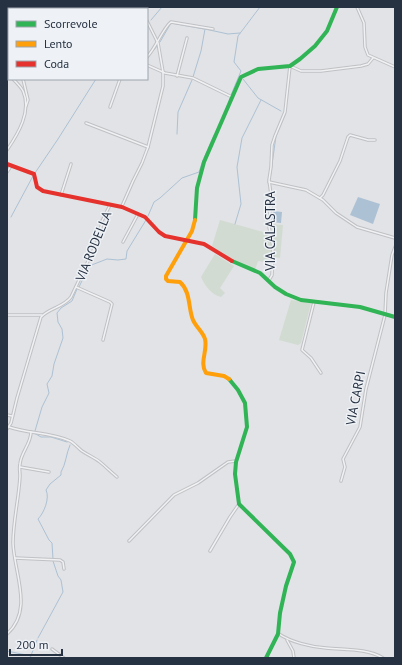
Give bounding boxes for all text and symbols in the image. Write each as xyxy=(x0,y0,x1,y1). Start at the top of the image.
legend xyxy=(8,8,148,80)
text: Scorrevole xyxy=(44,16,98,31)
text: Lento xyxy=(44,36,73,51)
text: Coda xyxy=(44,56,69,71)
street label: VIA CALASTRA xyxy=(262,191,279,272)
street label: VIA RODELLA xyxy=(71,208,115,285)
street label: VIA CARPI xyxy=(342,369,369,428)
scale bar xyxy=(10,631,62,657)
text: 200 m xyxy=(16,637,49,652)

